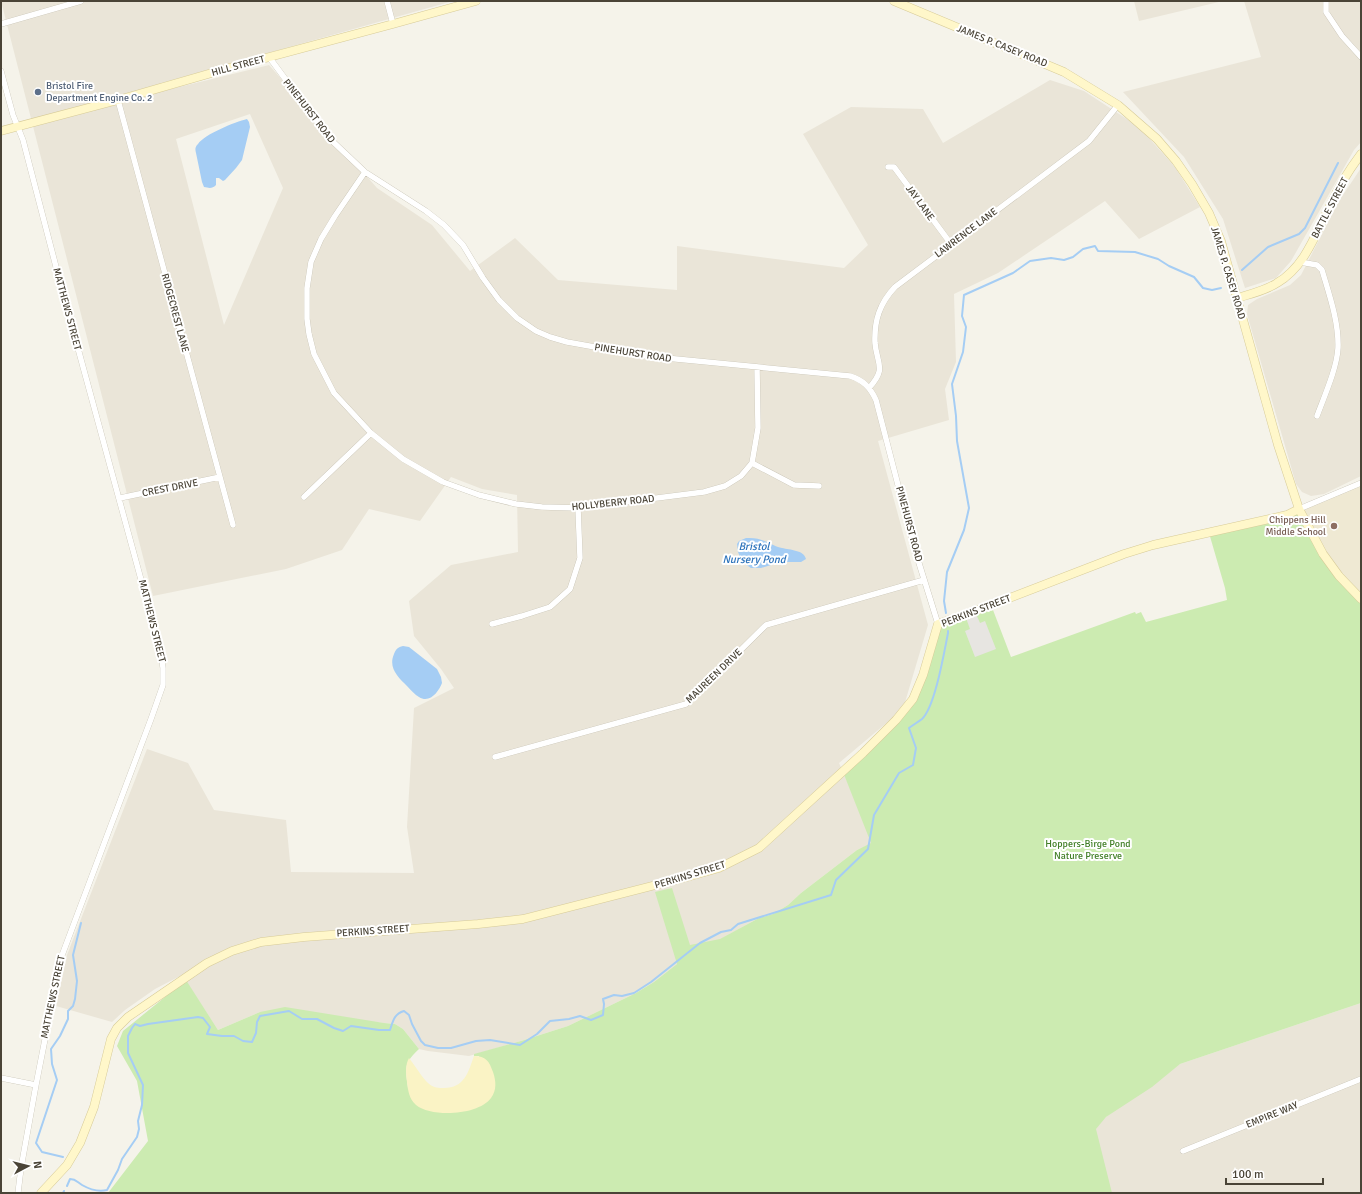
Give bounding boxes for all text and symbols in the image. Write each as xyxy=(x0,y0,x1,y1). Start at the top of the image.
street label: JAMES P. CASEY ROAD xyxy=(955,22,1049,70)
street label: HILL STREET xyxy=(210,53,266,79)
street label: PINEHURST ROAD xyxy=(280,77,338,145)
place label: Bristol Fire Department Engine Co. 2 xyxy=(46,80,152,104)
marker: Bristol Fire Department Engine Co. 2 xyxy=(33,87,43,97)
street label: BATTLE STREET xyxy=(1309,175,1351,240)
street label: JAY LANE xyxy=(903,183,937,223)
street label: LAWRENCE LANE xyxy=(932,205,1000,261)
street label: JAMES P. CASEY ROAD xyxy=(1208,225,1248,321)
street label: MATTHEWS STREET xyxy=(50,267,84,352)
street label: RIDGECREST LANE xyxy=(159,272,191,354)
street label: PINEHURST ROAD xyxy=(594,341,672,365)
street label: CREST DRIVE xyxy=(141,477,199,499)
street label: PINEHURST ROAD xyxy=(893,485,925,563)
street label: HOLLYBERRY ROAD xyxy=(571,493,655,513)
place label: Chippens Hill Middle School xyxy=(1266,514,1326,538)
marker: Chippens Hill Middle School xyxy=(1329,521,1339,531)
water label: Bristol Nursery Pond xyxy=(722,540,787,566)
street label: MATTHEWS STREET xyxy=(136,578,168,664)
street label: PERKINS STREET xyxy=(940,592,1012,630)
street label: MAUREEN DRIVE xyxy=(683,646,745,706)
park label: Hoppers-Birge Pond Nature Preserve xyxy=(1045,838,1131,862)
street label: PERKINS STREET xyxy=(653,859,727,891)
street label: PERKINS STREET xyxy=(336,922,410,940)
street label: MATTHEWS STREET xyxy=(38,954,68,1040)
street label: EMPIRE WAY xyxy=(1244,1099,1300,1131)
north arrow xyxy=(8,1146,48,1186)
text: N xyxy=(31,1160,44,1169)
scale bar xyxy=(1226,1160,1323,1186)
text: 100 m xyxy=(1232,1167,1264,1182)

